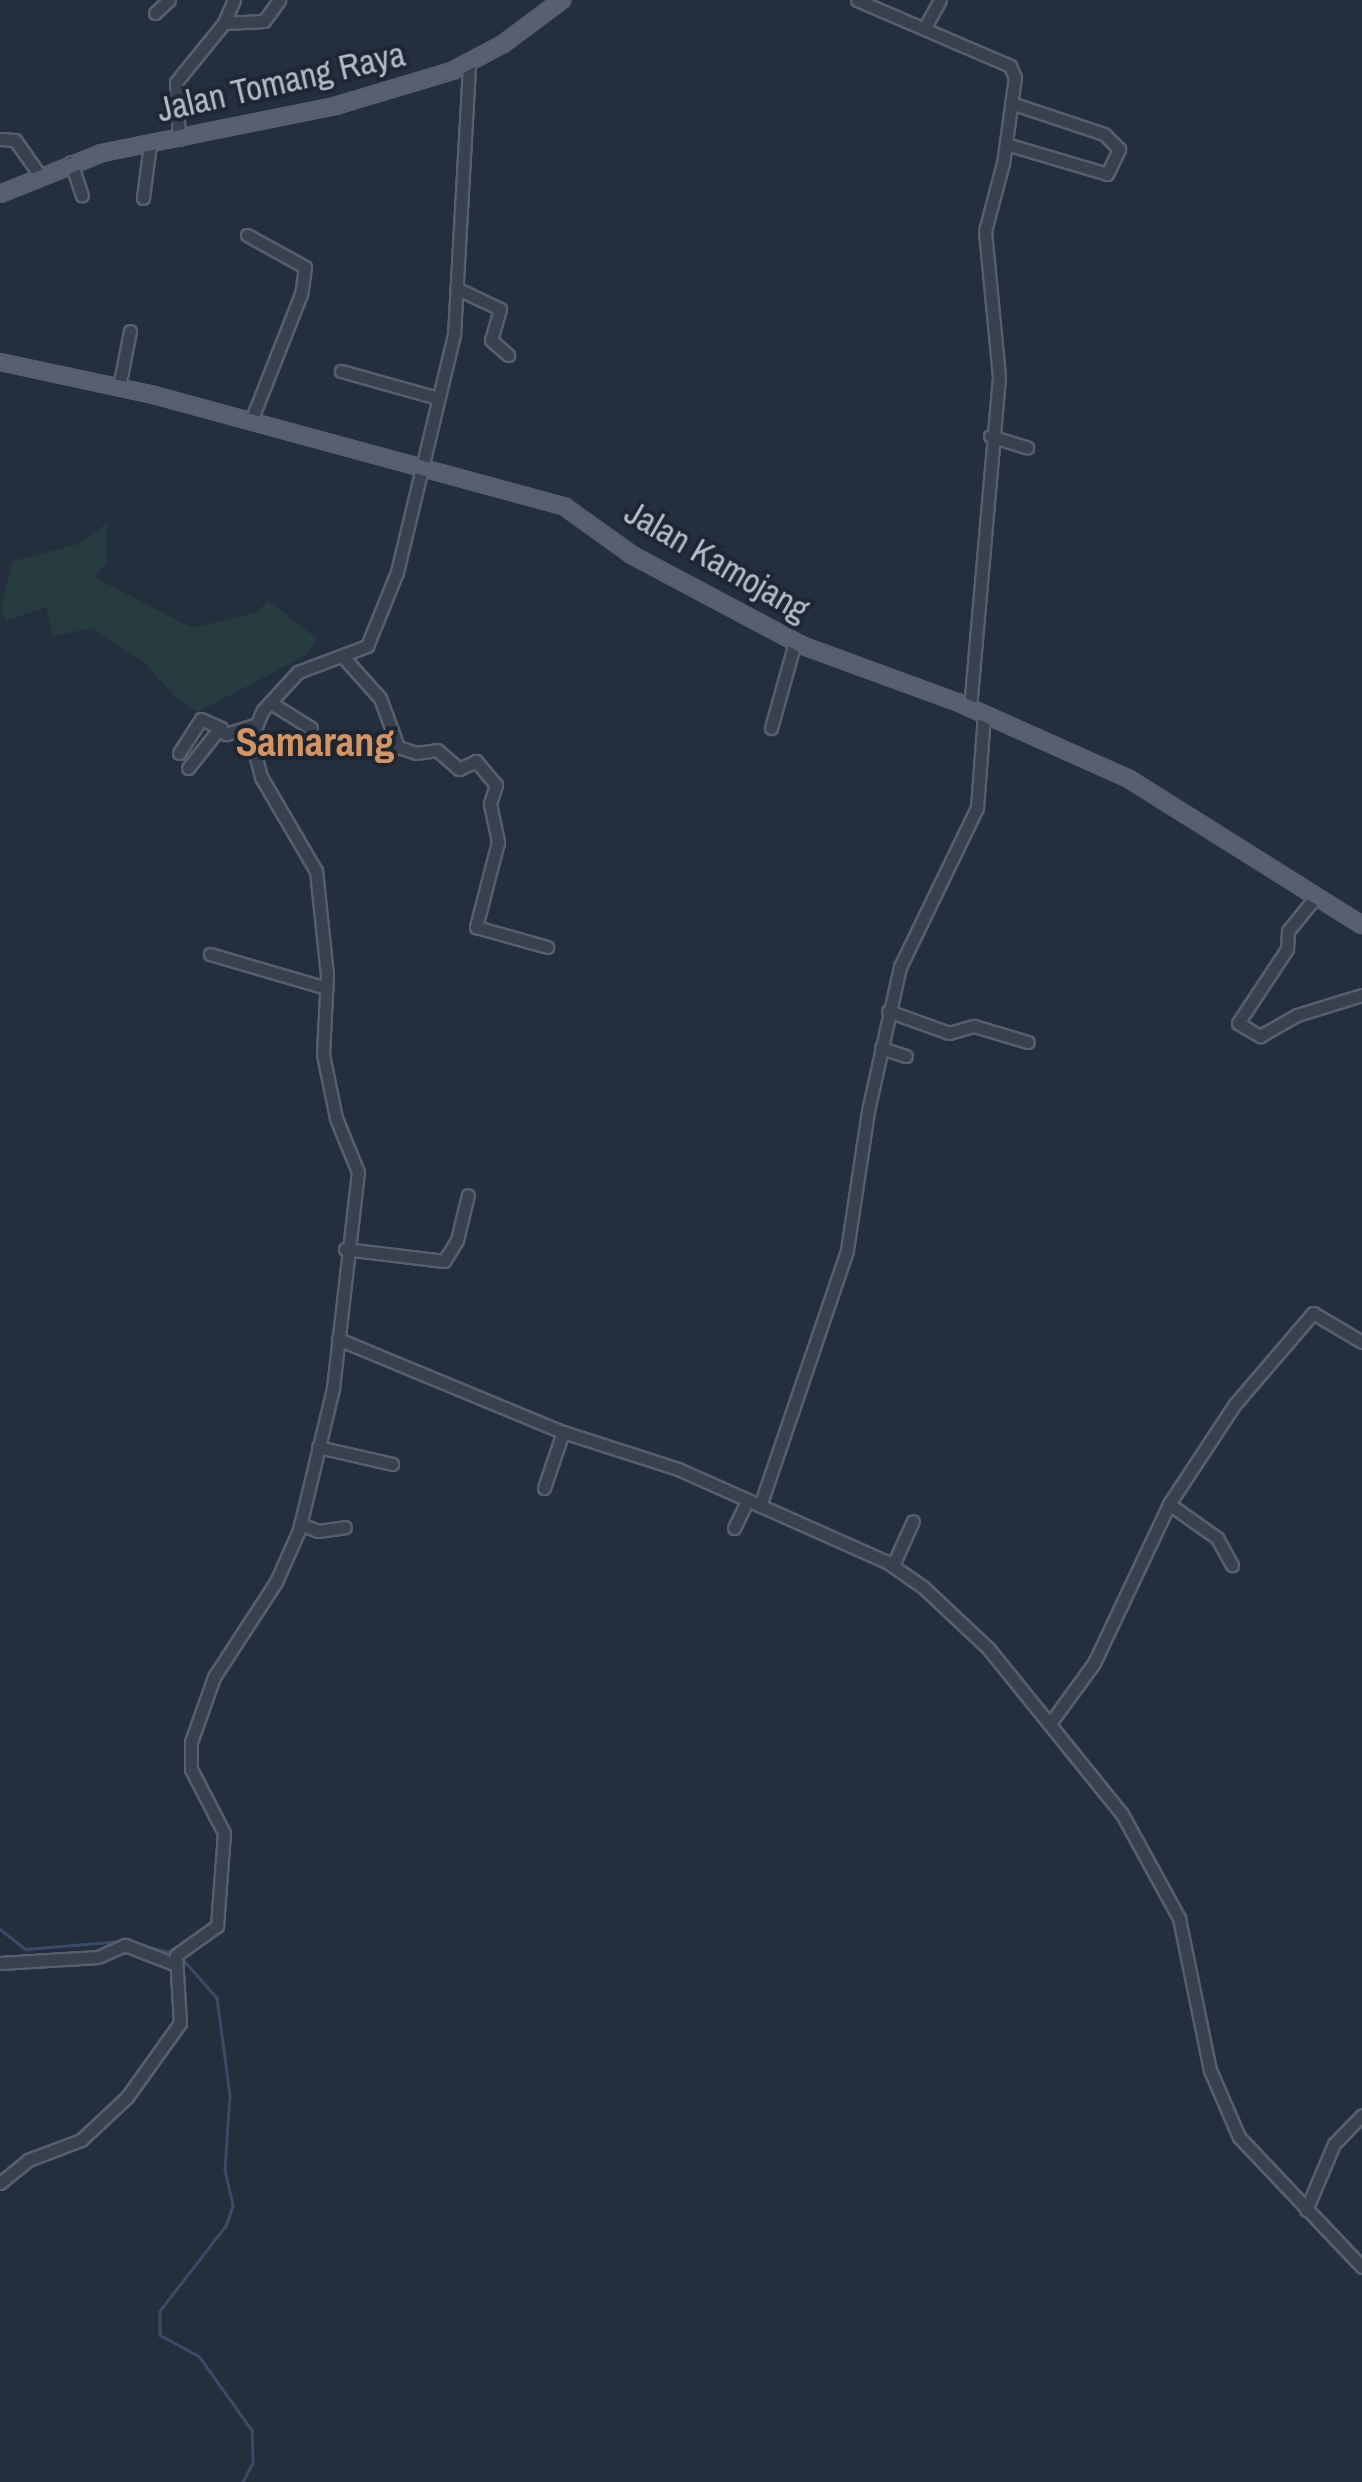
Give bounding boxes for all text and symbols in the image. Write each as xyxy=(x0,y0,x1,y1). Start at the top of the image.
street label: Jalan Tomang Raya xyxy=(153,33,409,131)
street label: Jalan Kamojang xyxy=(617,491,817,631)
district label: Samarang xyxy=(236,718,394,766)

